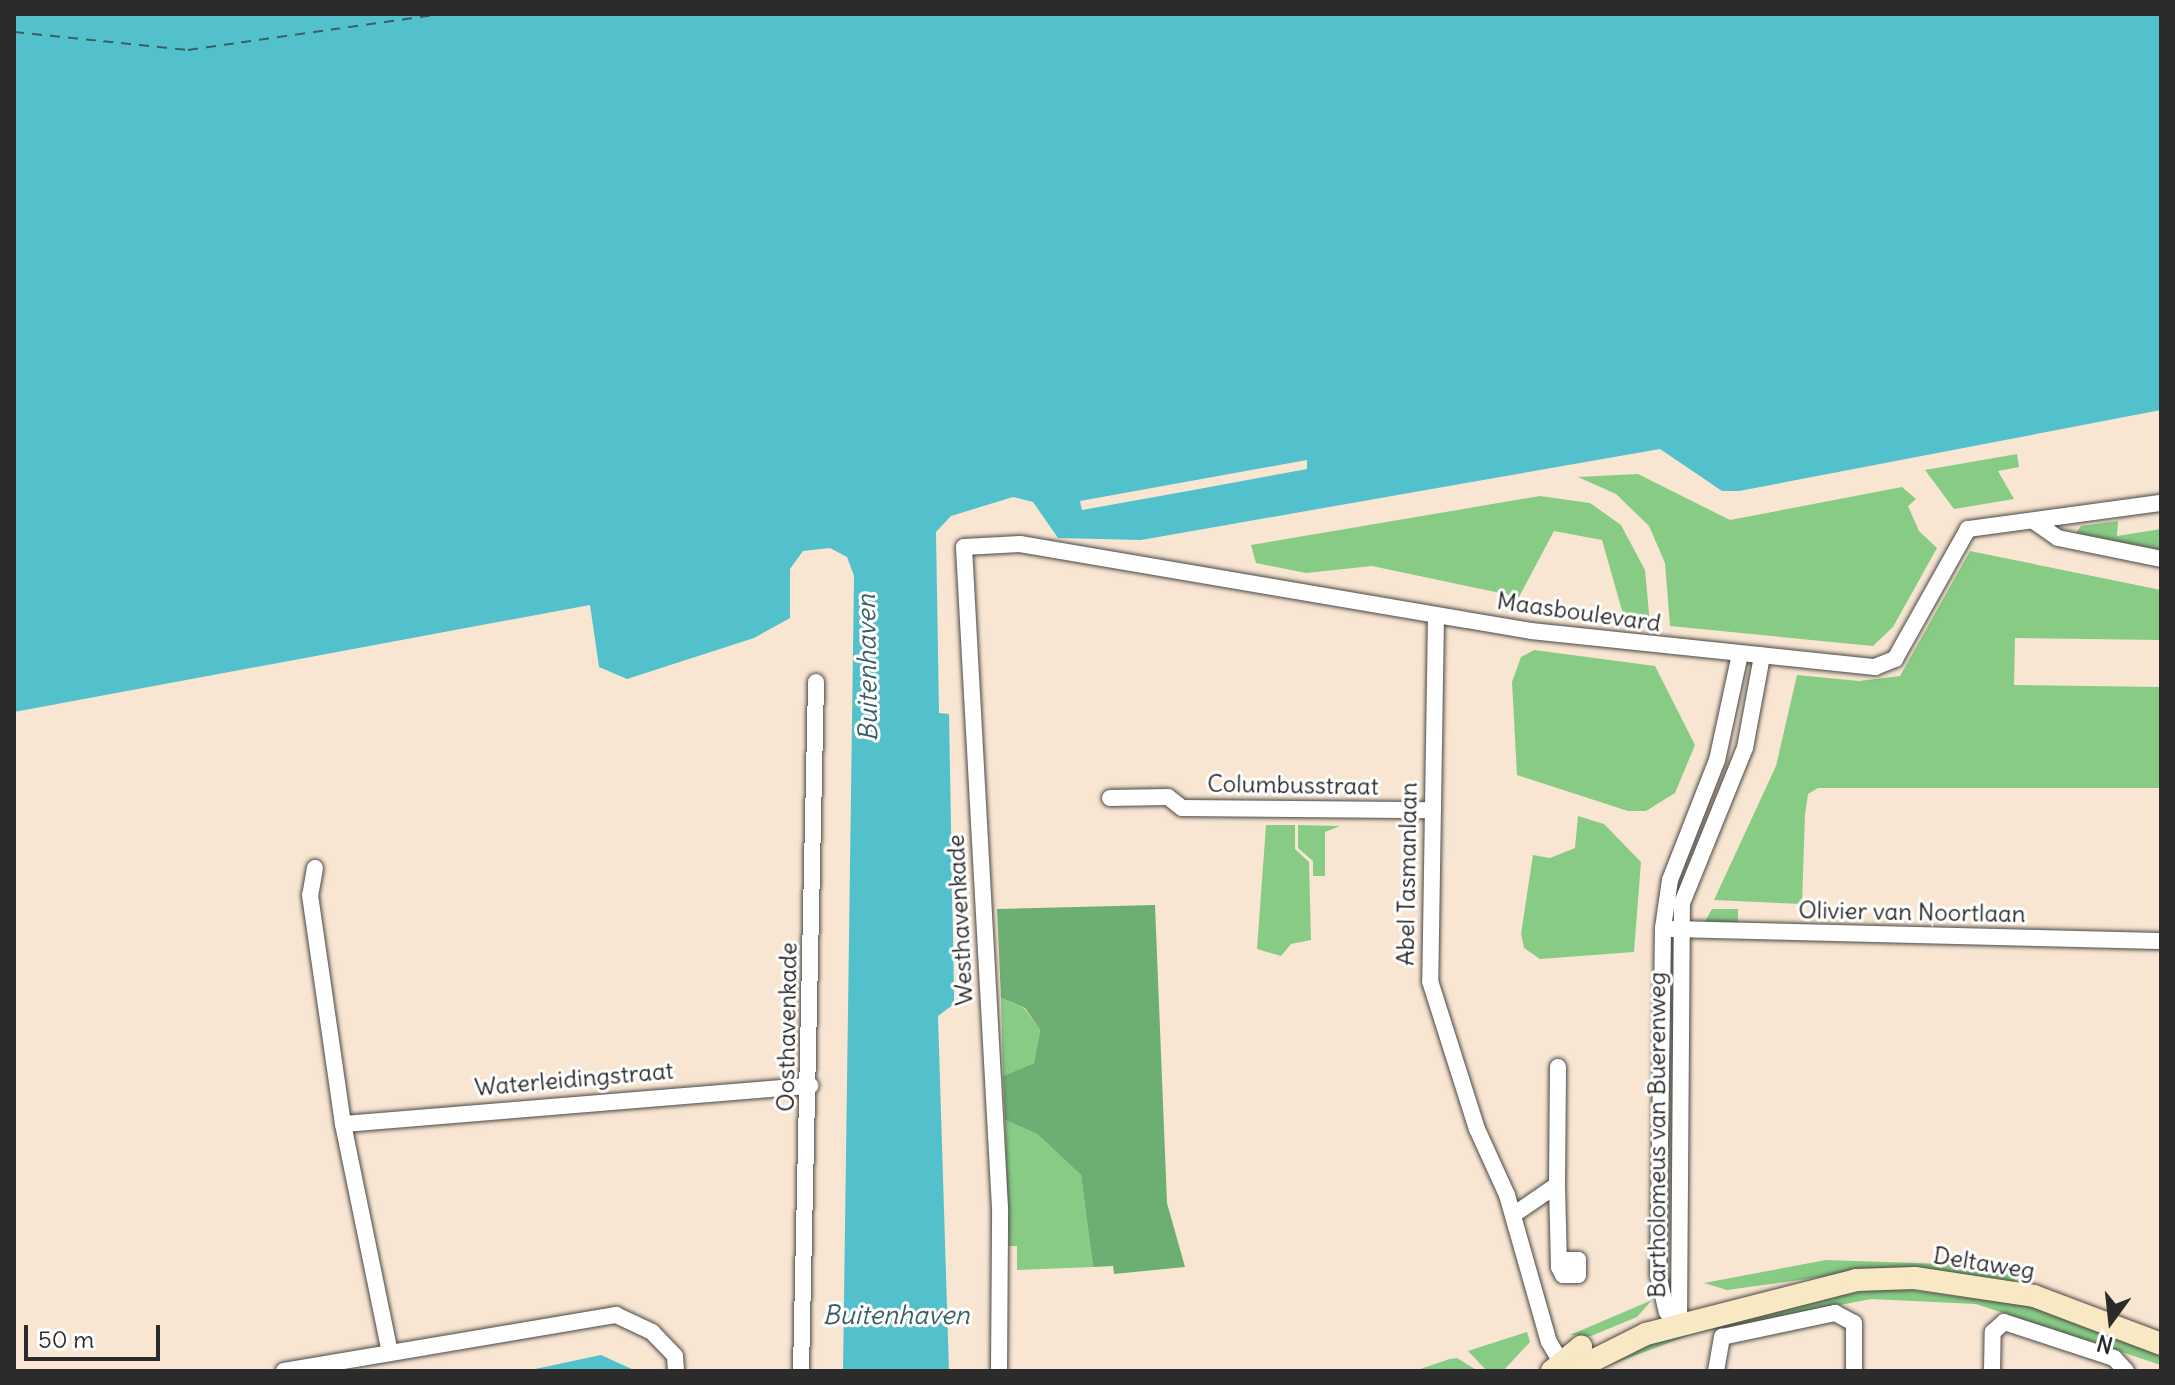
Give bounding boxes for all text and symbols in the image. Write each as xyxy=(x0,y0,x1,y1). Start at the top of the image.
street label: Maasboulevard xyxy=(1495,586,1663,638)
water label: Buitenhaven xyxy=(850,594,884,742)
street label: Columbusstraat xyxy=(1207,769,1379,801)
street label: Abel Tasmanlaan xyxy=(1391,782,1423,966)
street label: Westhavenkade xyxy=(941,834,979,1006)
street label: Olivier van Noortlaan xyxy=(1798,896,2026,928)
street label: Oosthavenkade xyxy=(771,942,803,1112)
street label: Bartholomeus van Buerenweg xyxy=(1643,972,1671,1298)
street label: Waterleidingstraat xyxy=(473,1056,675,1102)
street label: Deltaweg xyxy=(1931,1241,2037,1285)
north arrow xyxy=(2071,1281,2151,1361)
water label: Buitenhaven xyxy=(822,1299,970,1331)
scale bar xyxy=(28,1309,164,1359)
text: 50 m xyxy=(38,1324,94,1354)
text: N xyxy=(2094,1329,2116,1360)

